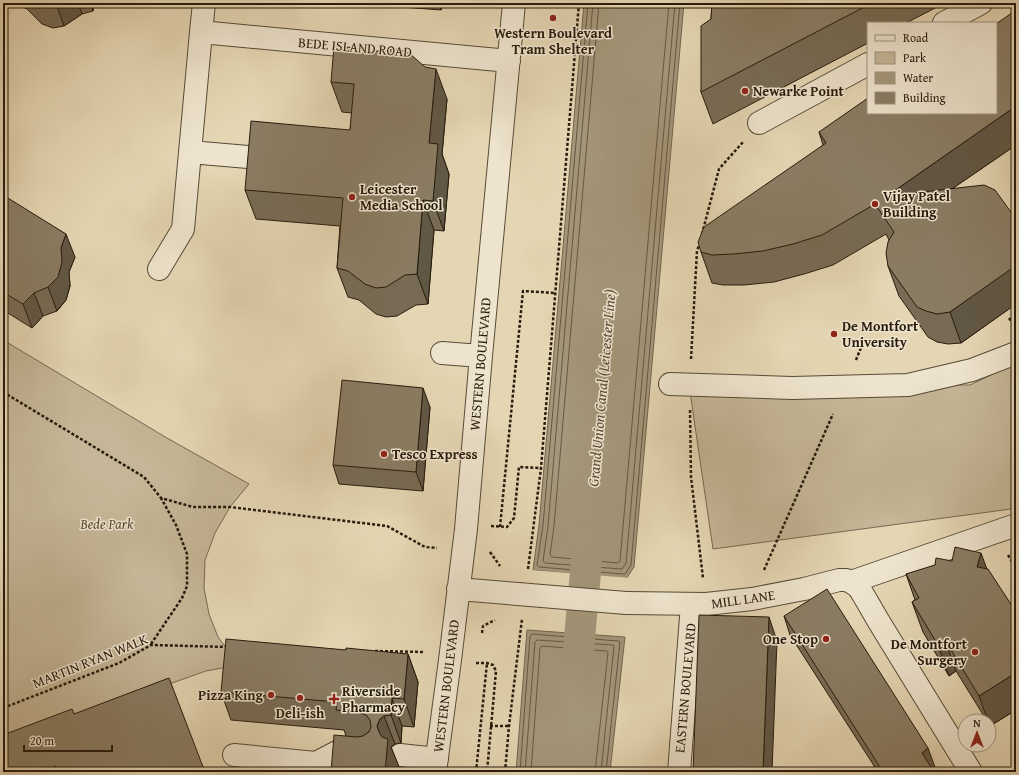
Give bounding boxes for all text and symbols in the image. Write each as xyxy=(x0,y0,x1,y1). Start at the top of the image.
marker: Western Boulevard Tram Shelter xyxy=(548,13,558,23)
legend xyxy=(867,22,997,114)
place label: Western Boulevard Tram Shelter xyxy=(494,23,612,59)
text: Road xyxy=(903,29,929,46)
street label: BEDE ISLAND ROAD xyxy=(297,32,413,62)
text: Park xyxy=(903,49,927,66)
text: Water xyxy=(903,69,933,86)
place label: Newarke Point xyxy=(753,81,845,101)
marker: Newarke Point xyxy=(740,86,750,96)
text: Building xyxy=(903,89,946,106)
place label: Leicester Media School xyxy=(360,179,443,215)
place label: Vijay Patel Building xyxy=(883,186,951,222)
marker: Leicester Media School xyxy=(347,192,357,202)
marker: Vijay Patel Building xyxy=(870,199,880,209)
water label: Grand Union Canal (Leicester Line) xyxy=(582,288,621,487)
street label: WESTERN BOULEVARD xyxy=(464,297,496,431)
place label: De Montfort University xyxy=(842,316,919,352)
marker: De Montfort University xyxy=(829,329,839,339)
place label: Tesco Express xyxy=(392,444,478,464)
marker: Tesco Express xyxy=(379,449,389,459)
park label: Bede Park xyxy=(80,514,134,534)
street label: MILL LANE xyxy=(710,585,776,613)
street label: WESTERN BOULEVARD xyxy=(428,619,464,753)
street label: EASTERN BOULEVARD xyxy=(669,622,701,754)
street label: MARTIN RYAN WALK xyxy=(29,628,151,693)
place label: One Stop xyxy=(763,629,818,649)
marker: One Stop xyxy=(821,634,831,644)
place label: De Montfort Surgery xyxy=(891,634,968,670)
marker: De Montfort Surgery xyxy=(970,647,980,657)
place label: Riverside Pharmacy xyxy=(342,681,406,717)
place label: Pizza King xyxy=(198,685,264,705)
marker: Pizza King xyxy=(266,690,276,700)
marker: Deli-ish xyxy=(295,693,305,703)
marker: Riverside Pharmacy xyxy=(329,694,339,704)
place label: Deli-ish xyxy=(276,703,325,723)
north arrow xyxy=(957,713,997,753)
text: N xyxy=(973,715,981,731)
scale bar xyxy=(24,727,112,753)
text: 20 m xyxy=(30,732,54,749)

